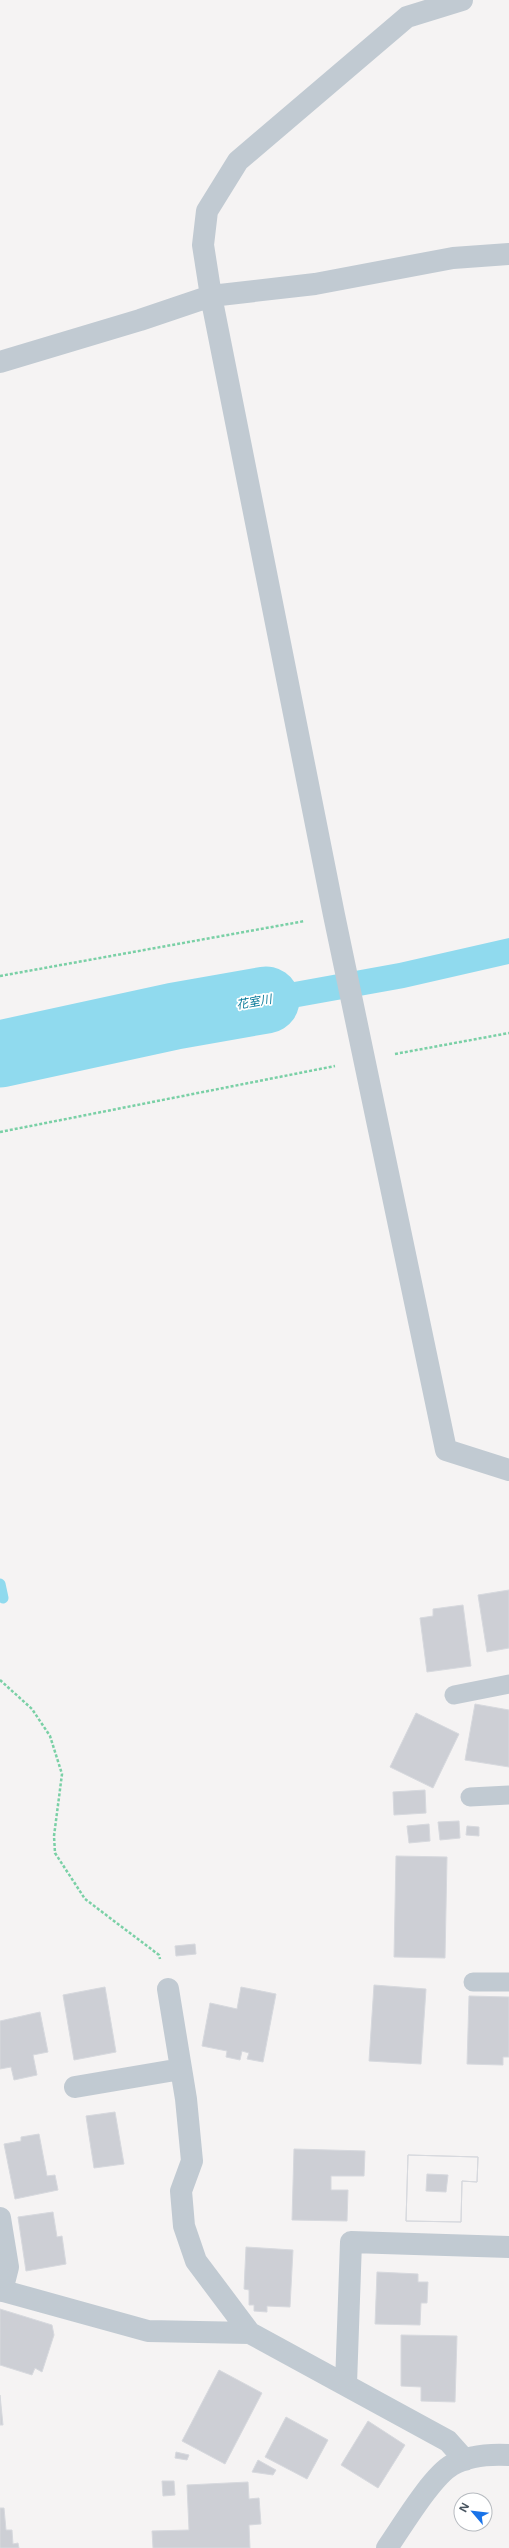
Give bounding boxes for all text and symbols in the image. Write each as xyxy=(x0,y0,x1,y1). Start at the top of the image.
water label: 花室川 xyxy=(235,990,275,1013)
north arrow xyxy=(453,2492,493,2532)
text: N xyxy=(455,2500,472,2515)

